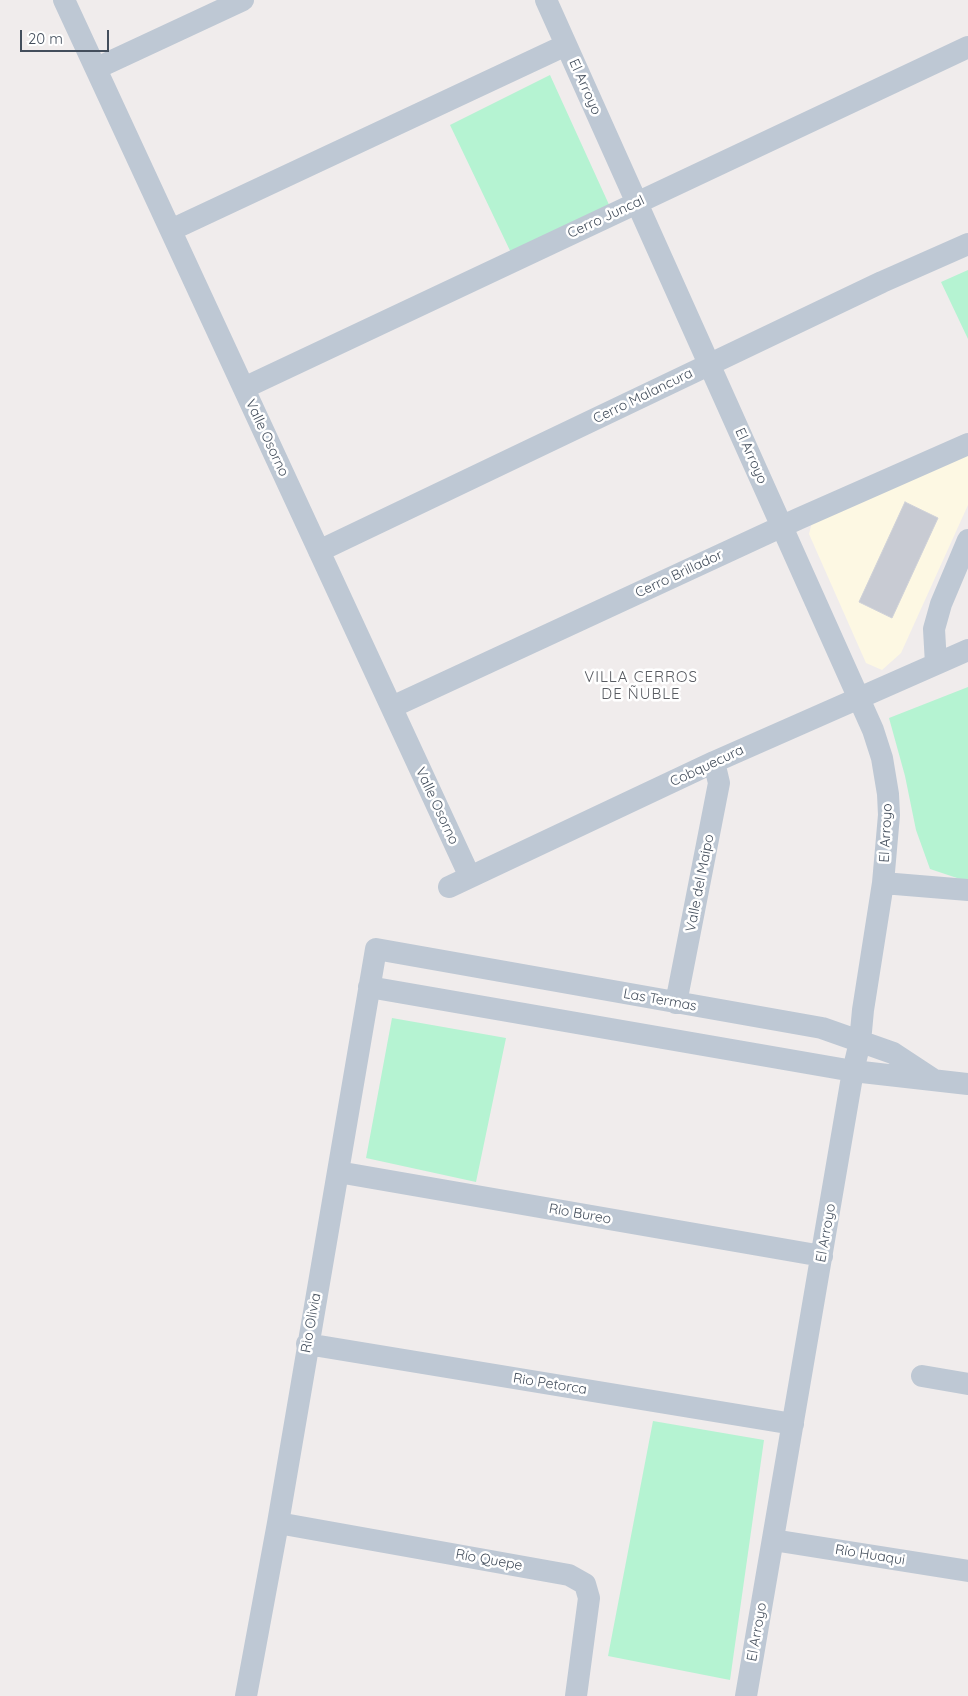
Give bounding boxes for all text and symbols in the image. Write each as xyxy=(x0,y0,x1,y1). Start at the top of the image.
scale bar xyxy=(22,20,111,52)
text: 20 m xyxy=(28,29,63,48)
street label: El Arroyo xyxy=(565,56,605,118)
street label: Cerro Juncal xyxy=(565,192,647,242)
street label: Cerro Malancura xyxy=(591,365,695,427)
street label: Valle Osorno xyxy=(242,397,292,479)
street label: El Arroyo xyxy=(731,425,771,487)
street label: Cerro Brillador xyxy=(633,546,725,602)
district label: VILLA CERROS DE ÑUBLE xyxy=(583,668,699,703)
street label: Cobquecura xyxy=(667,742,747,790)
street label: Valle Osorno xyxy=(412,765,462,847)
street label: El Arroyo xyxy=(876,803,896,863)
street label: Valle del Maipo xyxy=(682,833,718,933)
street label: Las Termas xyxy=(622,985,698,1015)
street label: Rio Bureo xyxy=(547,1200,613,1228)
street label: El Arroyo xyxy=(813,1202,839,1264)
street label: Rio Olivia xyxy=(297,1292,325,1354)
street label: Rio Petorca xyxy=(512,1370,588,1398)
street label: Río Huaqui xyxy=(834,1541,906,1569)
street label: Río Quepe xyxy=(454,1546,524,1574)
street label: El Arroyo xyxy=(744,1601,770,1663)

